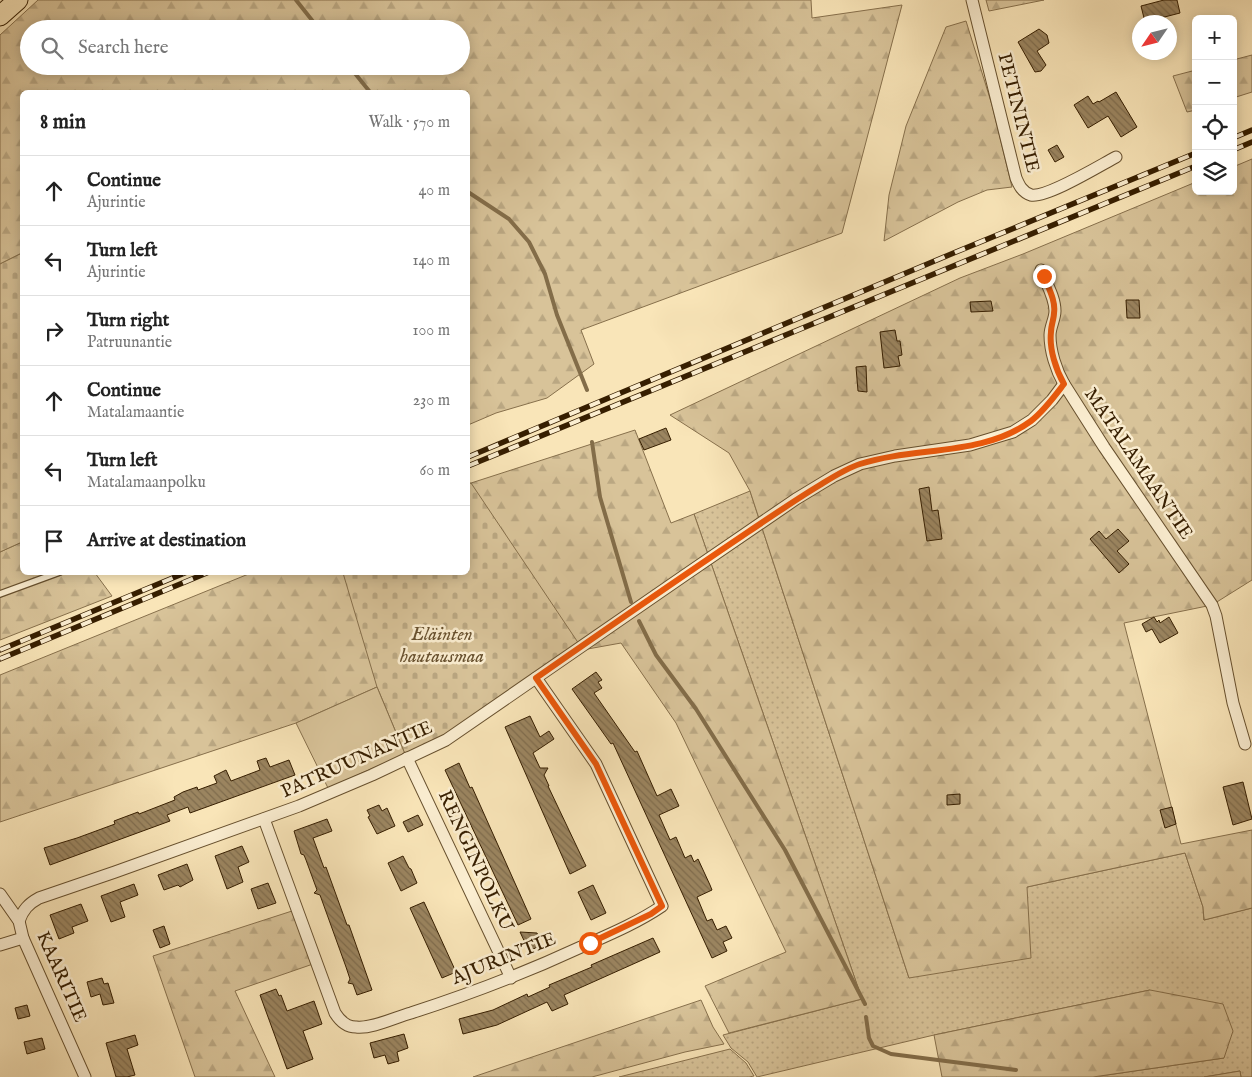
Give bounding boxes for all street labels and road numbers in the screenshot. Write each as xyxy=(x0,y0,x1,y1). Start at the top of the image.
street label: PETININTIE xyxy=(992,51,1044,175)
street label: MATALAMAANTIE xyxy=(1078,384,1198,544)
street label: PATRUUNANTIE xyxy=(278,716,436,804)
street label: RENGINPOLKU xyxy=(432,787,519,936)
street label: AJURINTIE xyxy=(447,927,560,991)
street label: KAARITIE xyxy=(30,928,92,1026)

